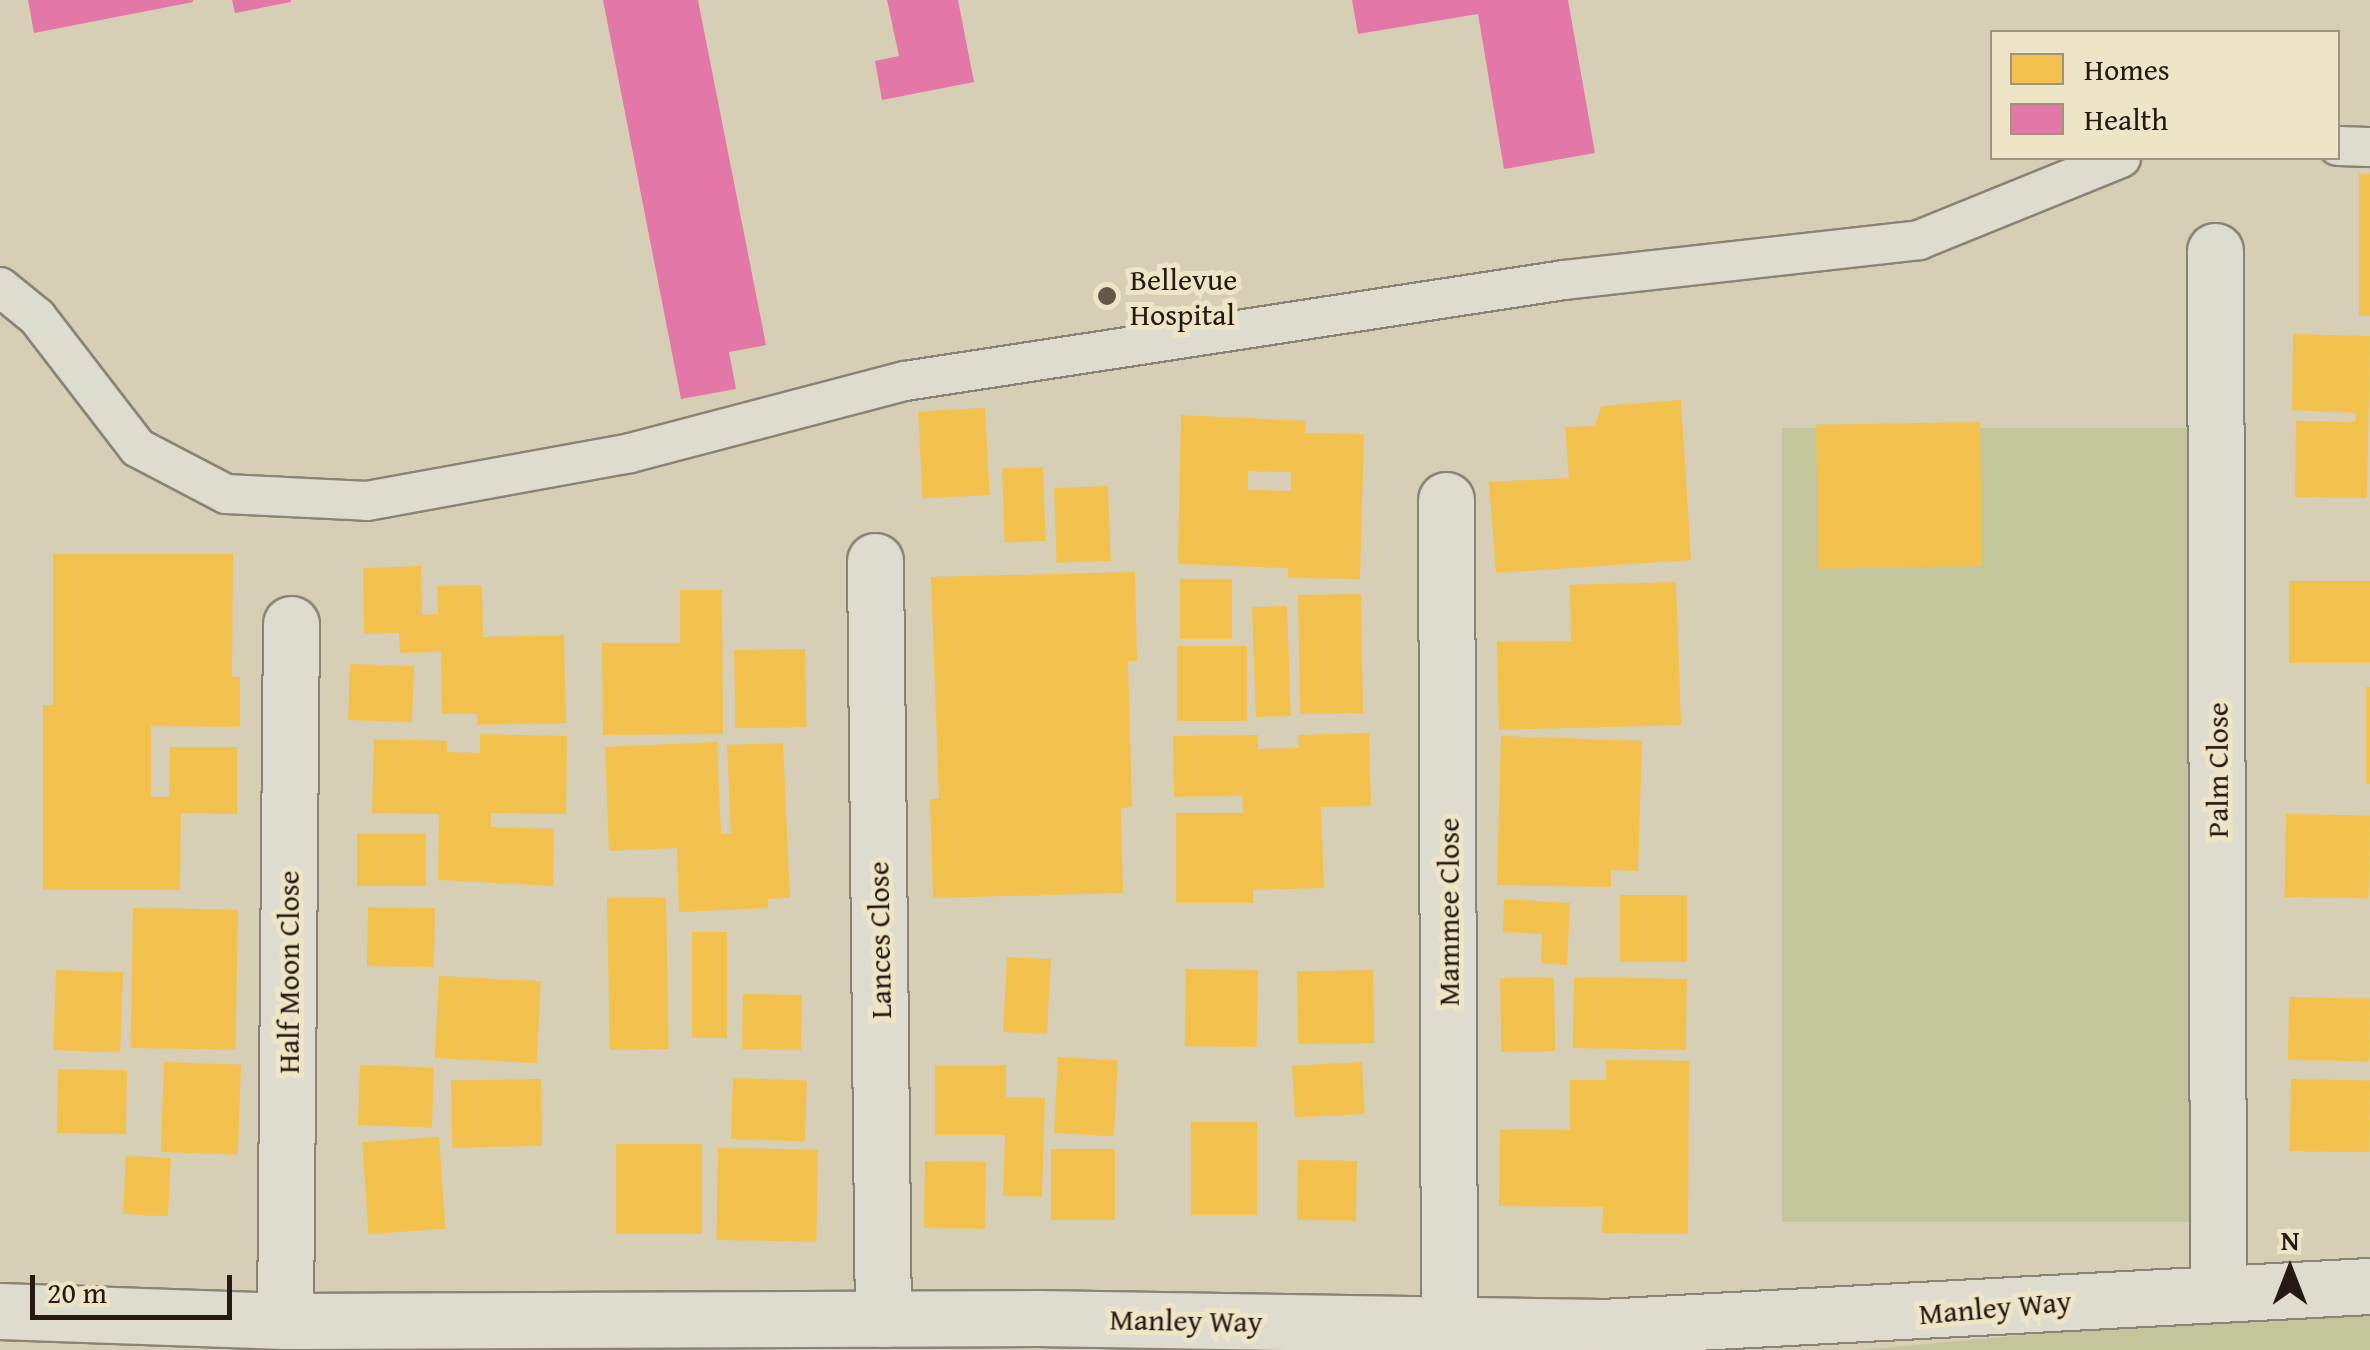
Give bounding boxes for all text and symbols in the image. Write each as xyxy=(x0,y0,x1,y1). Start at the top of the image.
legend xyxy=(1990,30,2340,160)
text: Homes xyxy=(2084,47,2170,91)
text: Health xyxy=(2084,97,2168,141)
place label: Bellevue Hospital xyxy=(1130,261,1237,332)
marker: Bellevue Hospital xyxy=(1094,283,1120,309)
street label: Palm Close xyxy=(2199,702,2235,838)
street label: Mammee Close xyxy=(1430,818,1466,1006)
street label: Lances Close xyxy=(860,861,898,1019)
street label: Half Moon Close xyxy=(270,870,306,1074)
text: N xyxy=(2281,1219,2299,1260)
north arrow xyxy=(2240,1220,2340,1320)
scale bar xyxy=(35,1255,238,1317)
text: 20 m xyxy=(47,1270,107,1314)
street label: Manley Way xyxy=(1917,1282,2073,1332)
street label: Manley Way xyxy=(1109,1301,1263,1339)

